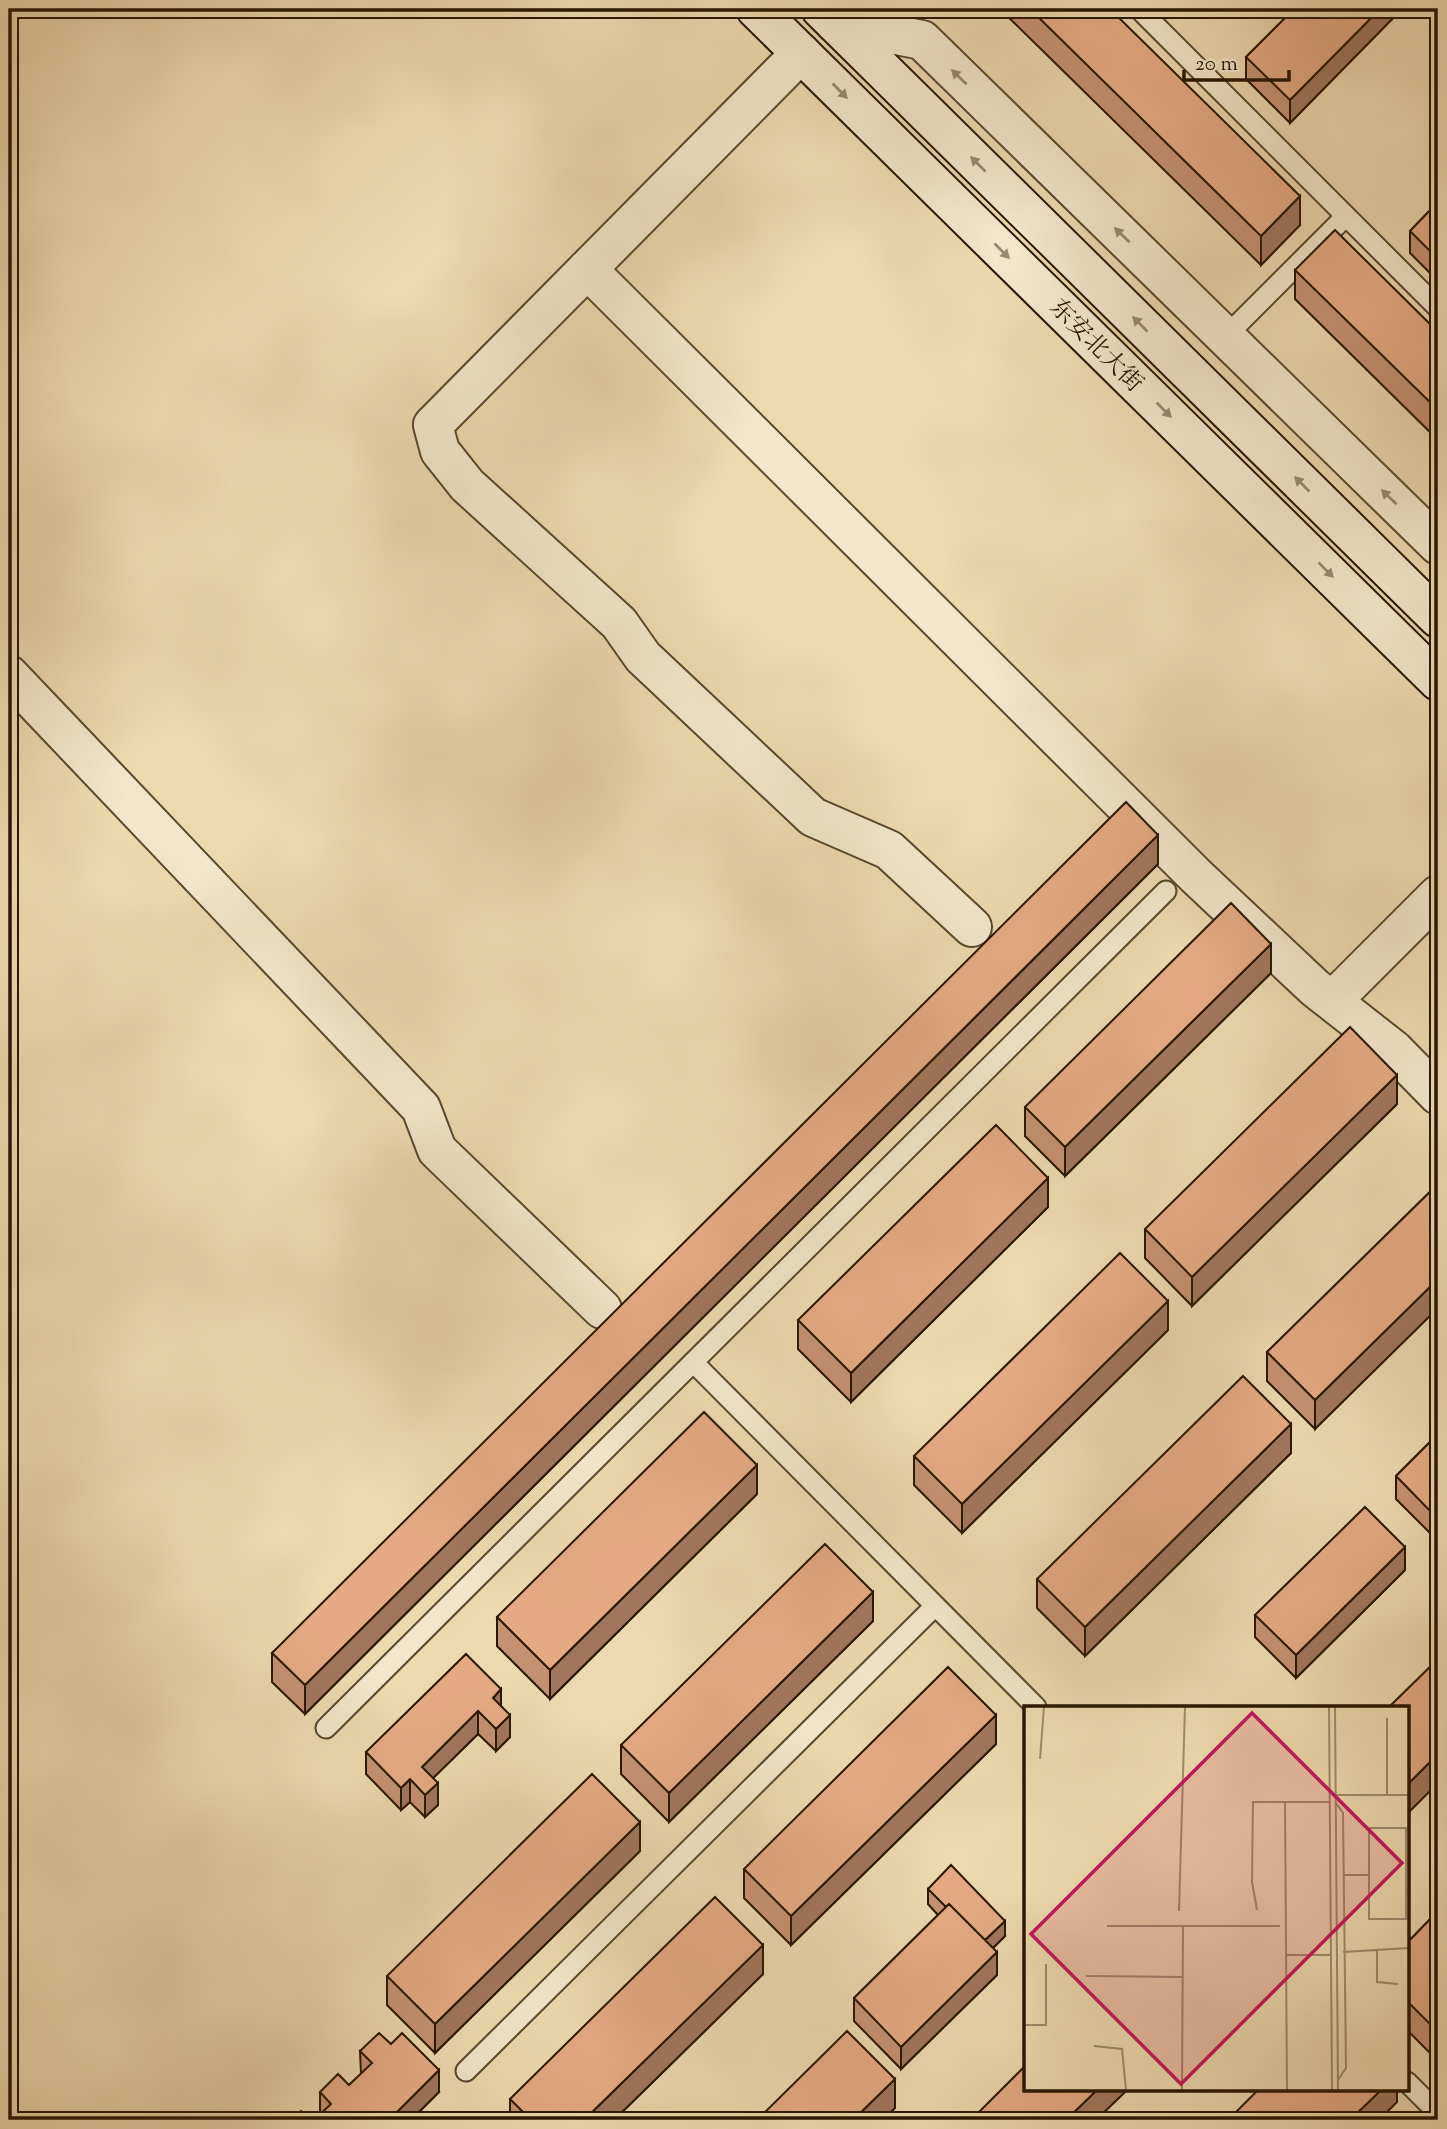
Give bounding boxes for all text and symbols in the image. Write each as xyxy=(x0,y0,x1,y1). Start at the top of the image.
scale bar xyxy=(1184,38,1290,82)
text: 20 m xyxy=(1195,50,1238,80)
one-way arrow xyxy=(951,69,968,85)
one-way arrow xyxy=(831,82,847,99)
one-way arrow xyxy=(970,156,987,173)
one-way arrow xyxy=(1113,227,1130,244)
one-way arrow xyxy=(993,242,1010,259)
street label: 东安北大街 xyxy=(1041,292,1150,401)
one-way arrow xyxy=(1133,316,1149,333)
one-way arrow xyxy=(1155,402,1172,419)
one-way arrow xyxy=(1294,475,1311,492)
one-way arrow xyxy=(1381,489,1398,506)
one-way arrow xyxy=(1318,562,1334,578)
inset map xyxy=(1024,1706,1408,2090)

